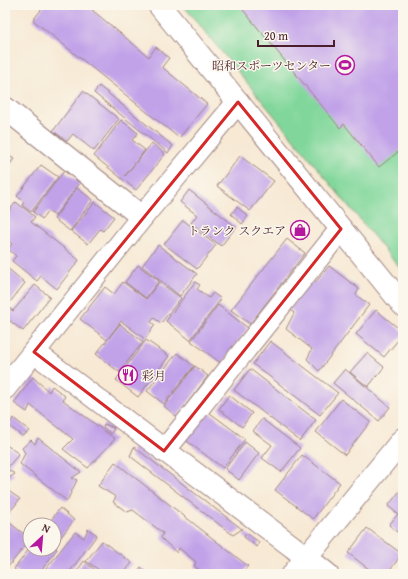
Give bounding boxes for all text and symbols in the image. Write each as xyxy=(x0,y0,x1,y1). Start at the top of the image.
scale bar xyxy=(258,22,334,48)
text: 20 m xyxy=(264,27,288,44)
sports icon: 昭和スポーツセンター xyxy=(334,54,356,76)
place label: 昭和スポーツセンター xyxy=(212,57,331,74)
shop icon: トランク スクエア xyxy=(289,219,311,241)
place label: トランク スクエア xyxy=(188,222,286,239)
restaurant icon: 彩月 xyxy=(117,364,139,386)
place label: 彩月 xyxy=(142,367,166,384)
north arrow xyxy=(22,517,62,557)
text: N xyxy=(40,519,54,537)

